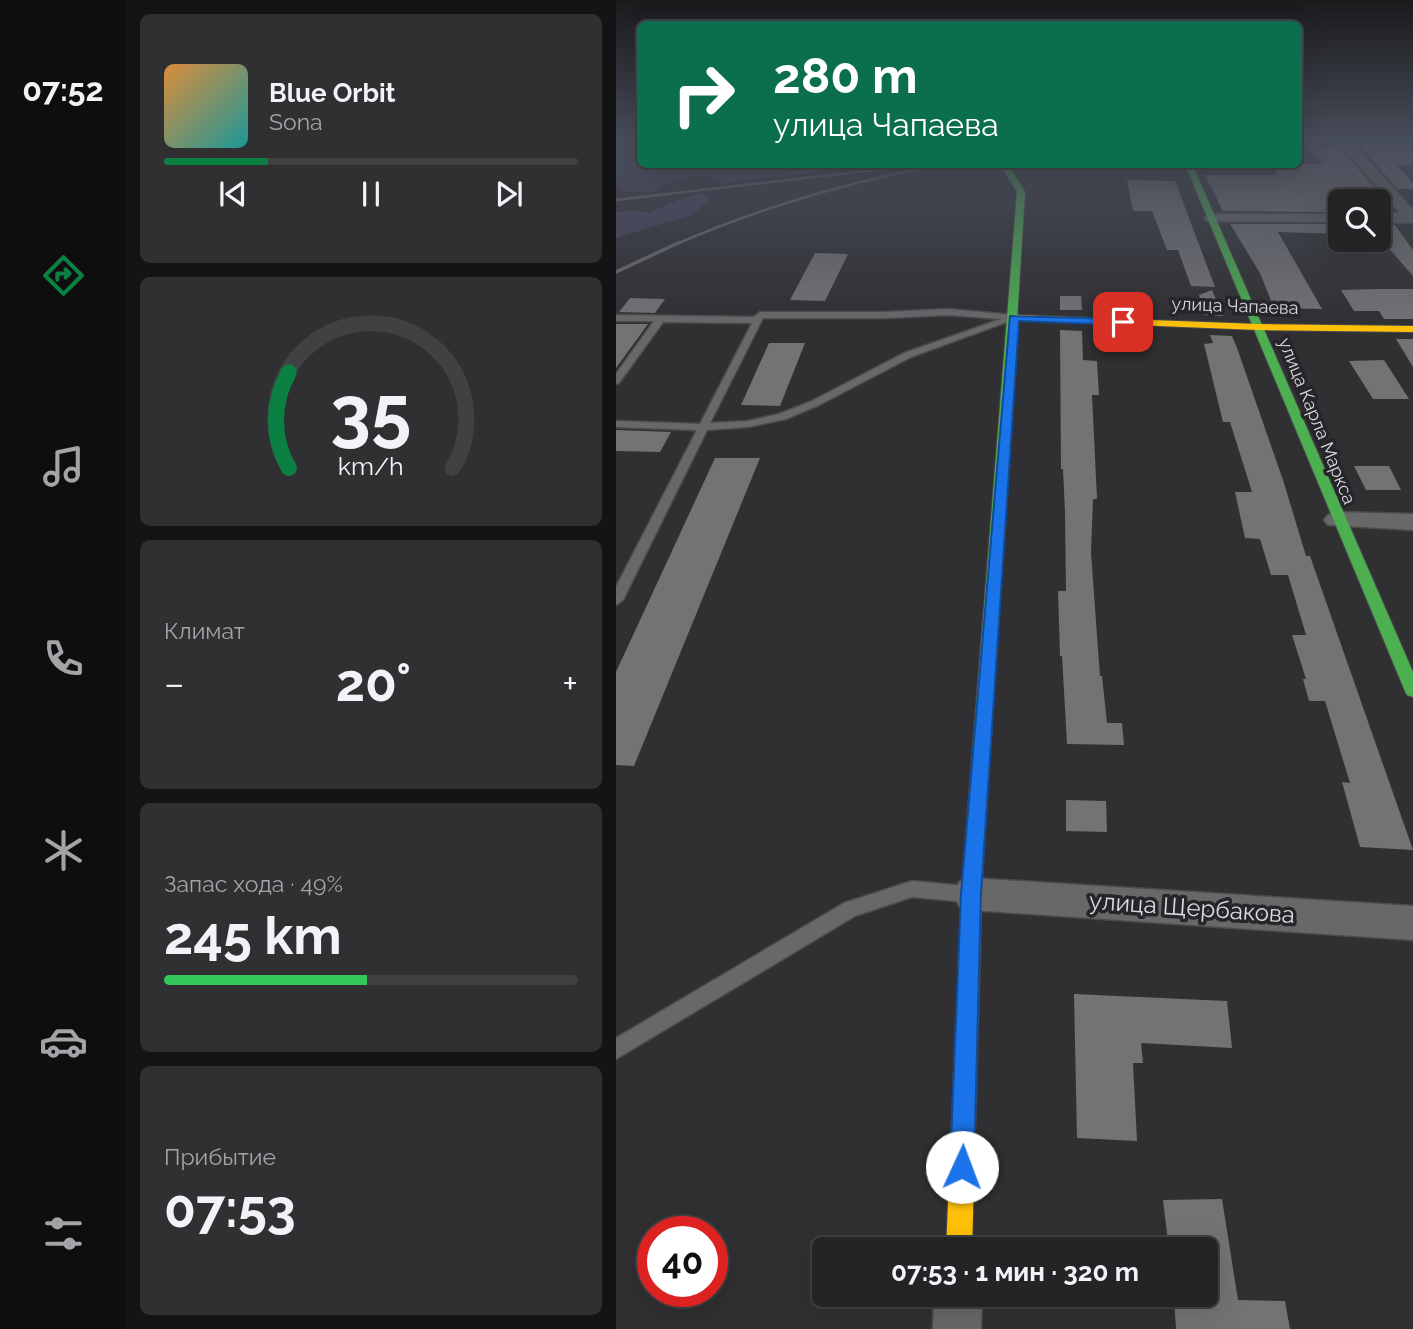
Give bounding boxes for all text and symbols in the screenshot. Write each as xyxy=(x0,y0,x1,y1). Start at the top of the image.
text: 280 m xyxy=(773,47,918,104)
icon: right xyxy=(658,49,749,140)
text: 07:52 xyxy=(22,71,104,108)
text: Blue Orbit xyxy=(269,78,396,108)
text: улица Чапаева xyxy=(773,106,999,143)
text: Sona xyxy=(269,108,323,135)
icon: previous xyxy=(214,175,252,213)
icon: pause xyxy=(352,175,390,213)
icon: next xyxy=(490,175,528,213)
map controls xyxy=(1328,189,1391,252)
button: search xyxy=(1328,189,1391,252)
icon: directions xyxy=(39,251,88,300)
pin xyxy=(1093,292,1153,352)
street label: улица Чапаева xyxy=(1171,293,1299,318)
icon: arrive xyxy=(1104,303,1142,341)
street label: улица Карла Маркса xyxy=(1274,335,1360,507)
text: 35 xyxy=(331,370,411,455)
icon: music xyxy=(39,442,88,491)
text: km/h xyxy=(338,450,404,480)
text: Климат xyxy=(164,617,245,644)
icon: phone xyxy=(39,634,88,683)
text: 20° xyxy=(336,652,411,713)
text: − xyxy=(164,661,184,706)
text: + xyxy=(562,661,578,706)
icon: climate xyxy=(39,826,88,875)
text: Запас хода · 49% xyxy=(164,870,343,897)
street label: улица Щербакова xyxy=(1088,886,1296,929)
text: 245 km xyxy=(164,905,342,966)
icon: car xyxy=(39,1017,88,1066)
position arrow xyxy=(925,1130,999,1204)
text: Прибытие xyxy=(164,1143,276,1170)
text: 07:53 xyxy=(164,1178,296,1239)
icon: filters xyxy=(39,1209,88,1258)
speed limit sign: 40 xyxy=(637,1216,728,1307)
text: 07:53 · 1 мин · 320 m xyxy=(891,1257,1139,1287)

